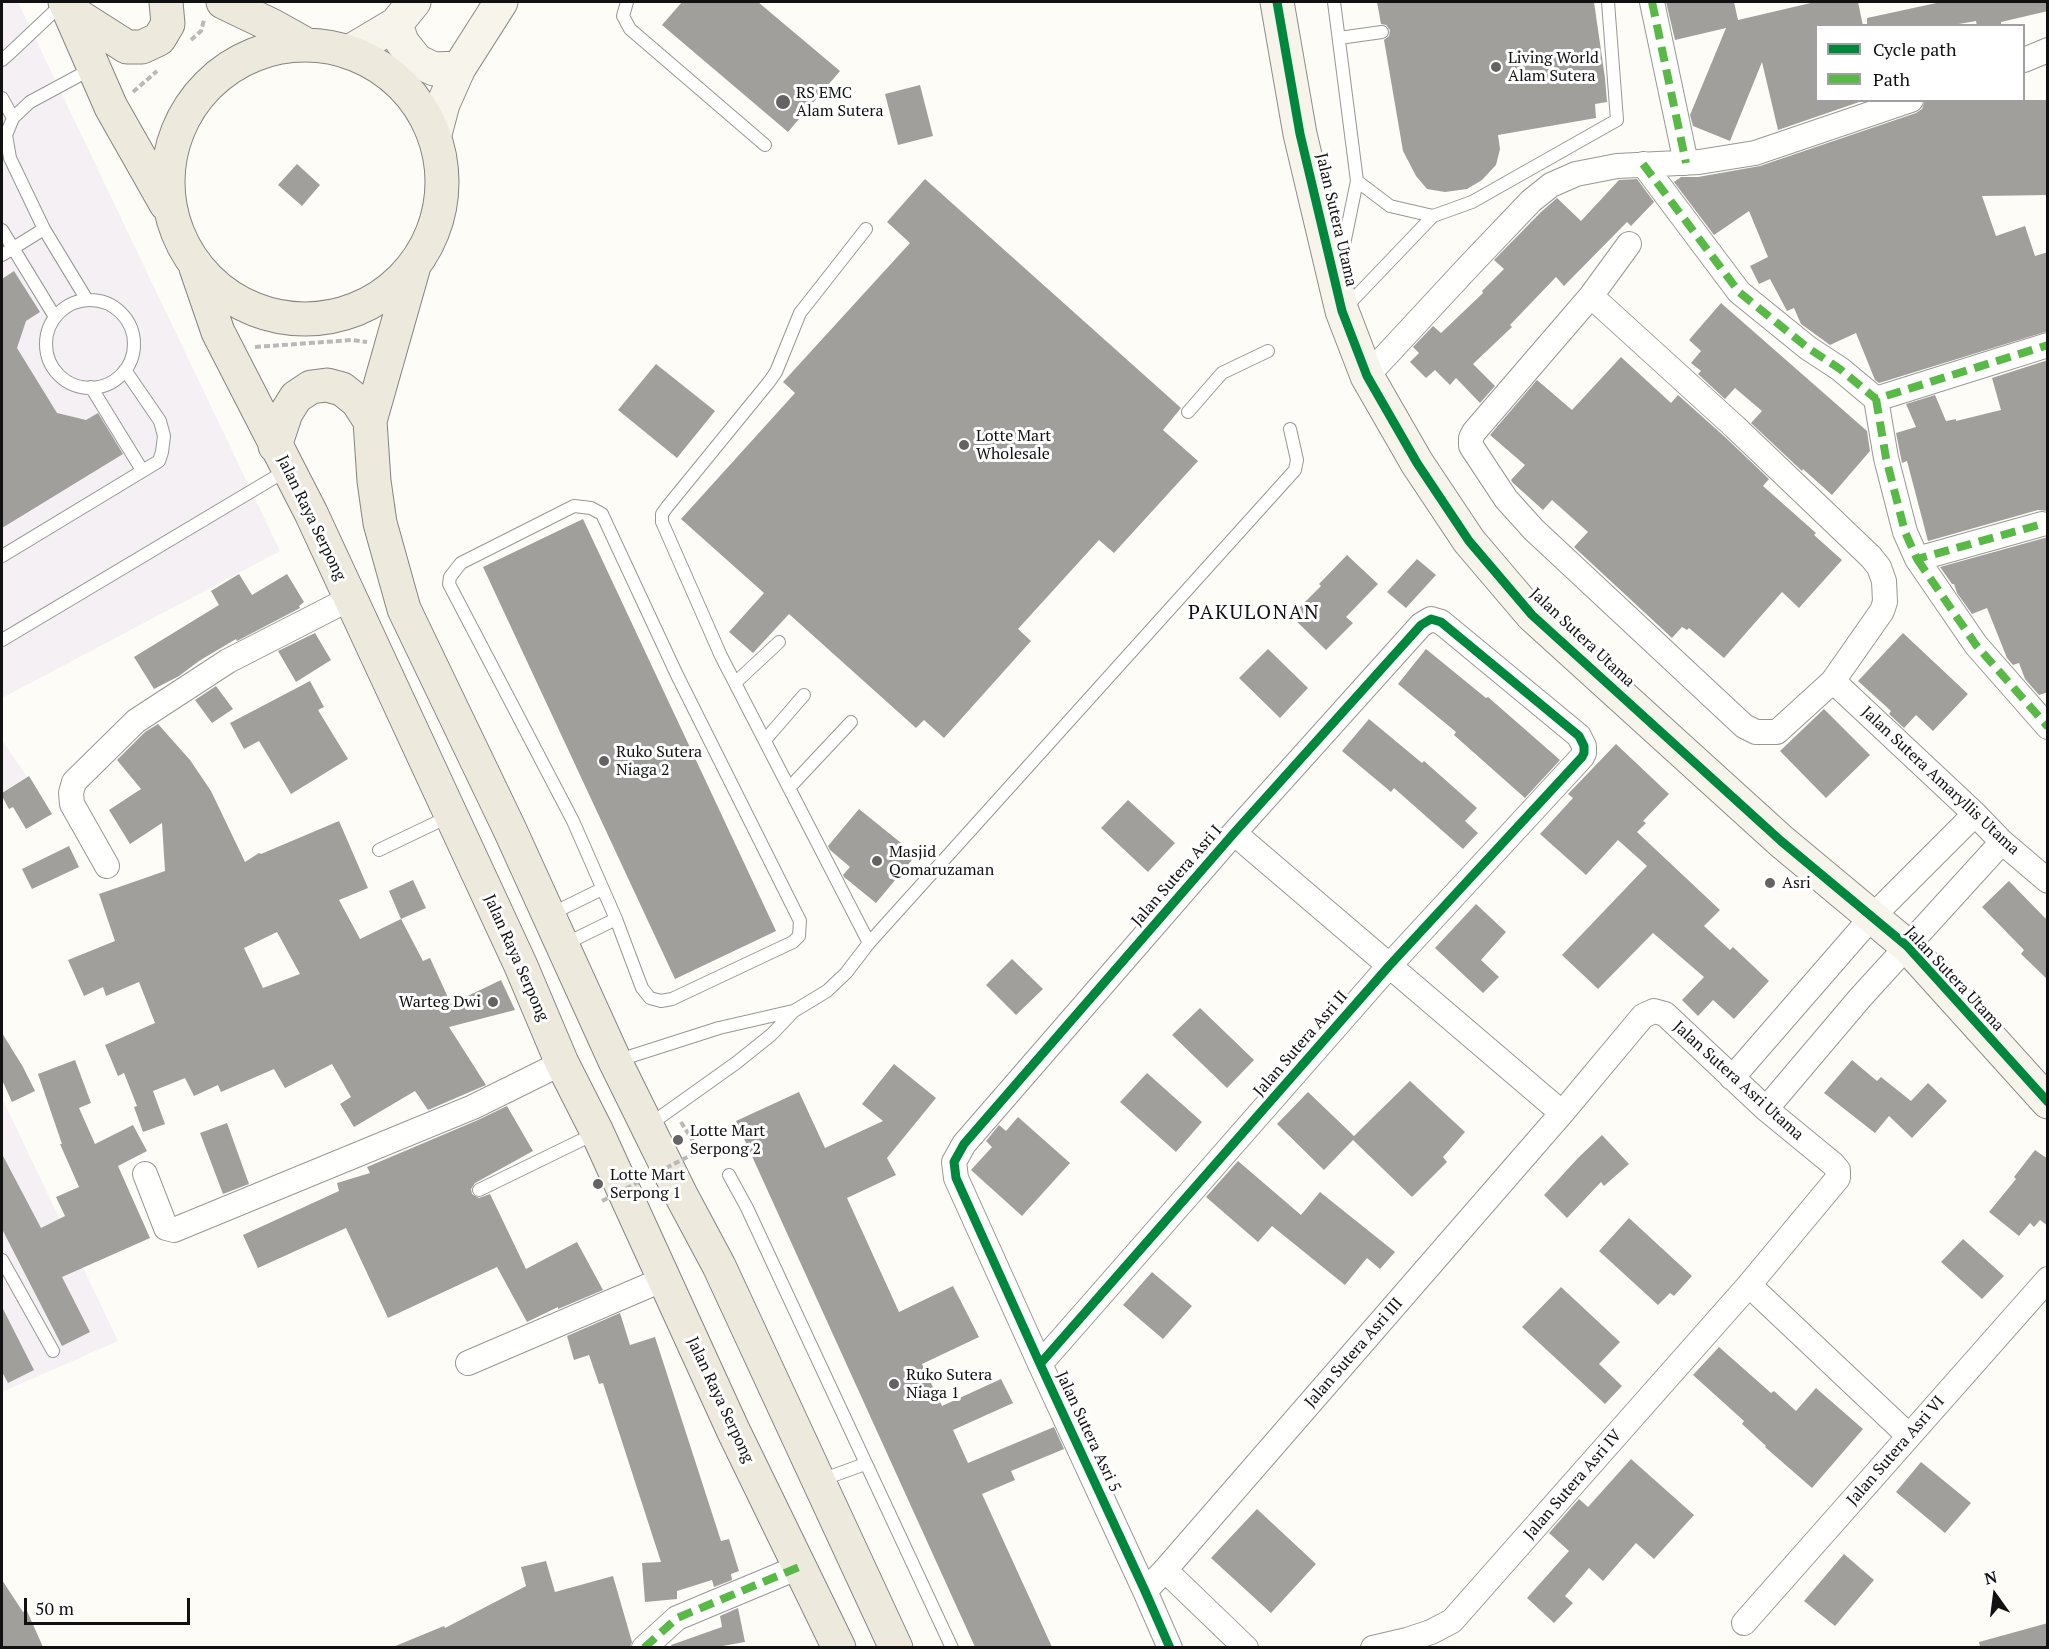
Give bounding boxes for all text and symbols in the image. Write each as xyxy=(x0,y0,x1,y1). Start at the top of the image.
legend xyxy=(1815,24,2025,102)
text: Cycle path xyxy=(1873,37,1957,61)
place label: Living World Alam Sutera xyxy=(1508,48,1599,86)
marker: Living World Alam Sutera xyxy=(1489,60,1503,74)
text: Path xyxy=(1873,67,1910,91)
place label: RS EMC Alam Sutera xyxy=(796,83,883,121)
marker: RS EMC Alam Sutera xyxy=(774,93,792,111)
street label: Jalan Sutera Utama xyxy=(1311,151,1361,289)
place label: Lotte Mart Wholesale xyxy=(976,426,1051,464)
marker: Lotte Mart Wholesale xyxy=(957,438,971,452)
street label: Jalan Raya Serpong xyxy=(272,452,350,584)
street label: Jalan Sutera Utama xyxy=(1526,584,1638,692)
district label: PAKULONAN xyxy=(1188,601,1320,625)
street label: Jalan Sutera Amaryllis Utama xyxy=(1857,703,2023,859)
place label: Ruko Sutera Niaga 2 xyxy=(616,742,702,780)
marker: Ruko Sutera Niaga 2 xyxy=(597,754,611,768)
street label: Jalan Sutera Asri I xyxy=(1128,821,1226,931)
place label: Masjid Qomaruzaman xyxy=(889,842,994,880)
marker: Masjid Qomaruzaman xyxy=(870,854,884,868)
place label: Asri xyxy=(1782,873,1811,893)
marker: Asri xyxy=(1763,876,1777,890)
street label: Jalan Raya Serpong xyxy=(479,892,553,1024)
street label: Jalan Sutera Utama xyxy=(1900,923,2008,1035)
street label: Jalan Sutera Asri II xyxy=(1250,987,1352,1101)
place label: Warteg Dwi xyxy=(399,992,481,1012)
marker: Warteg Dwi xyxy=(486,995,500,1009)
street label: Jalan Sutera Asri Utama xyxy=(1669,1017,1807,1145)
place label: Lotte Mart Serpong 2 xyxy=(690,1121,765,1159)
marker: Lotte Mart Serpong 2 xyxy=(671,1133,685,1147)
place label: Lotte Mart Serpong 1 xyxy=(610,1165,685,1203)
marker: Lotte Mart Serpong 1 xyxy=(591,1177,605,1191)
street label: Jalan Sutera Asri III xyxy=(1301,1294,1407,1412)
street label: Jalan Raya Serpong xyxy=(682,1334,758,1466)
place label: Ruko Sutera Niaga 1 xyxy=(906,1365,992,1403)
street label: Jalan Sutera Asri 5 xyxy=(1052,1369,1124,1495)
marker: Ruko Sutera Niaga 1 xyxy=(887,1377,901,1391)
street label: Jalan Sutera Asri VI xyxy=(1843,1392,1949,1510)
street label: Jalan Sutera Asri IV xyxy=(1520,1426,1626,1544)
north arrow xyxy=(1965,1565,2025,1625)
text: N xyxy=(1982,1565,1999,1590)
scale bar xyxy=(27,1586,194,1624)
text: 50 m xyxy=(35,1596,74,1620)

